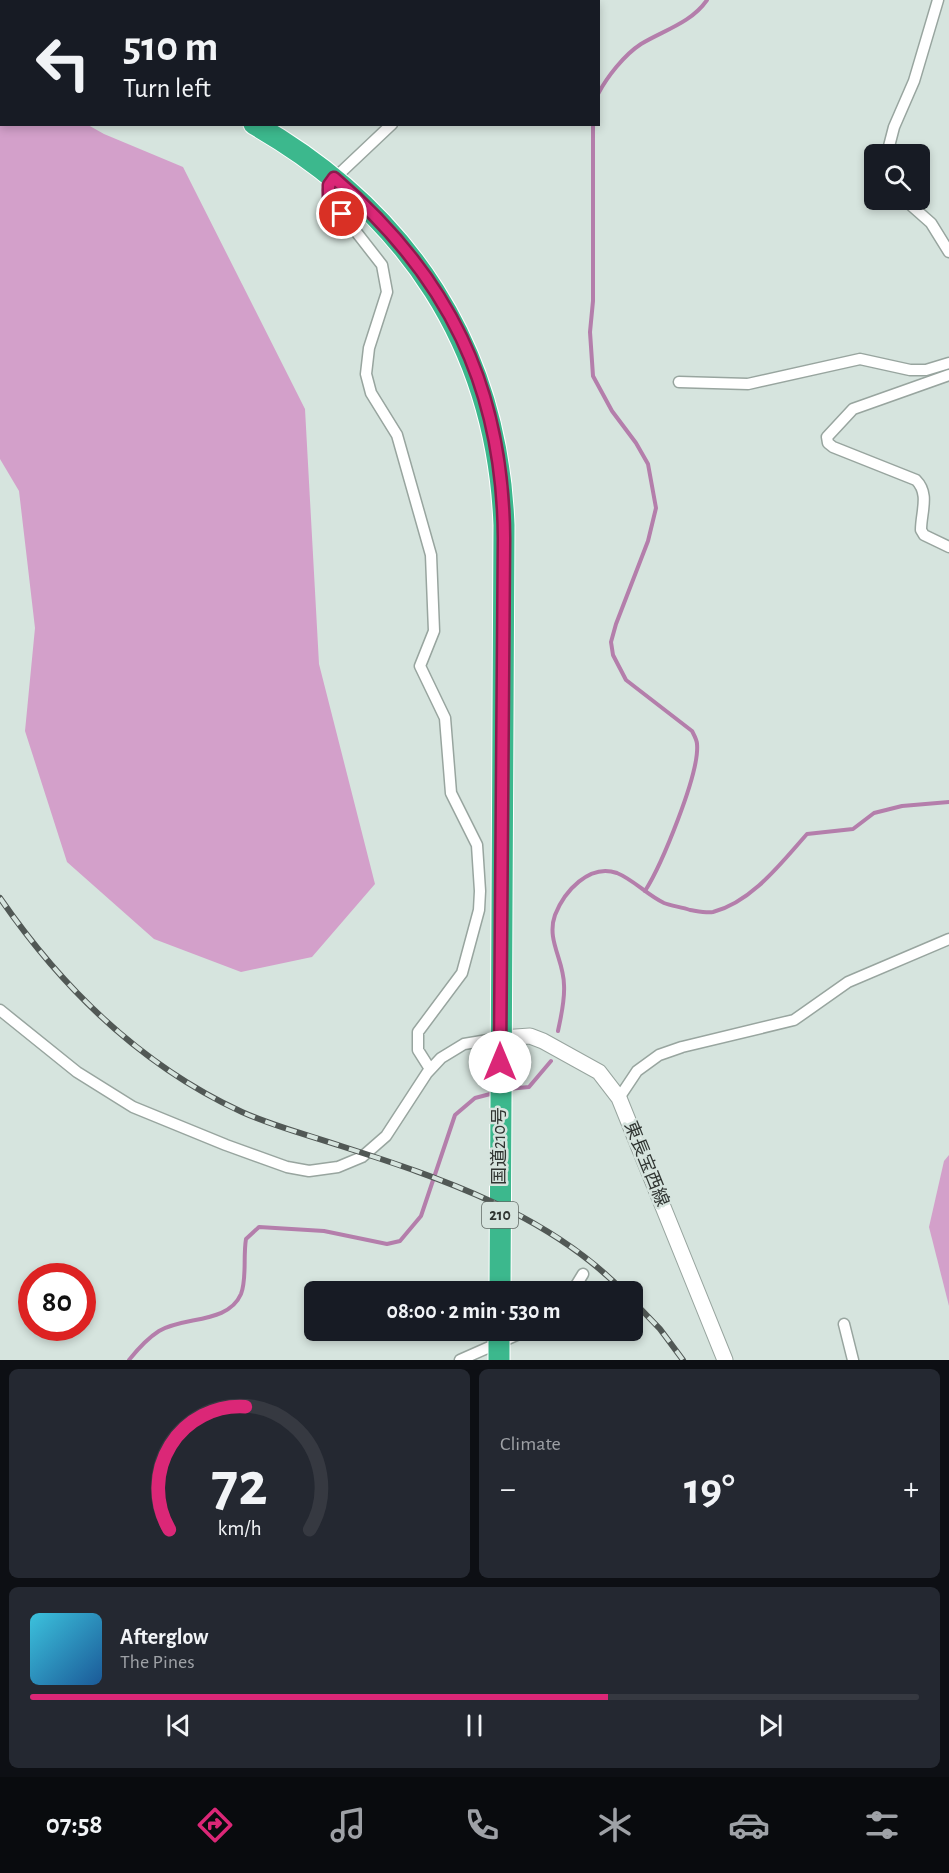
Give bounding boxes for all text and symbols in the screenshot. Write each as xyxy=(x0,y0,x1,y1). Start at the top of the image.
icon: left xyxy=(24,24,102,102)
text: 510 m xyxy=(123,26,218,68)
text: Turn left xyxy=(123,75,211,102)
map controls xyxy=(864,144,930,210)
button: search xyxy=(864,144,930,210)
pin xyxy=(316,188,367,239)
icon: arrive xyxy=(325,197,358,230)
position arrow xyxy=(468,1030,532,1094)
street label: 国道210号 xyxy=(489,1107,509,1185)
street label: 東長宝西線 xyxy=(621,1118,673,1209)
road number: 210 xyxy=(482,1202,518,1228)
speed limit sign: 80 xyxy=(18,1263,96,1341)
text: 08:00 · 2 min · 530 m xyxy=(387,1300,560,1322)
text: Climate xyxy=(500,1434,561,1454)
text: 72 xyxy=(211,1454,268,1516)
text: 19° xyxy=(684,1467,735,1512)
text: − xyxy=(500,1473,516,1506)
text: + xyxy=(903,1473,919,1506)
text: km/h xyxy=(217,1519,262,1540)
text: Afterglow xyxy=(120,1626,208,1648)
text: The Pines xyxy=(120,1652,195,1672)
icon: previous xyxy=(162,1709,195,1742)
icon: pause xyxy=(458,1709,491,1742)
icon: next xyxy=(754,1709,787,1742)
icon: directions xyxy=(194,1804,236,1846)
icon: music xyxy=(327,1804,369,1846)
icon: phone xyxy=(461,1804,503,1846)
icon: climate xyxy=(594,1804,636,1846)
icon: car xyxy=(728,1804,770,1846)
icon: filters xyxy=(861,1804,903,1846)
text: 07:58 xyxy=(46,1811,103,1838)

